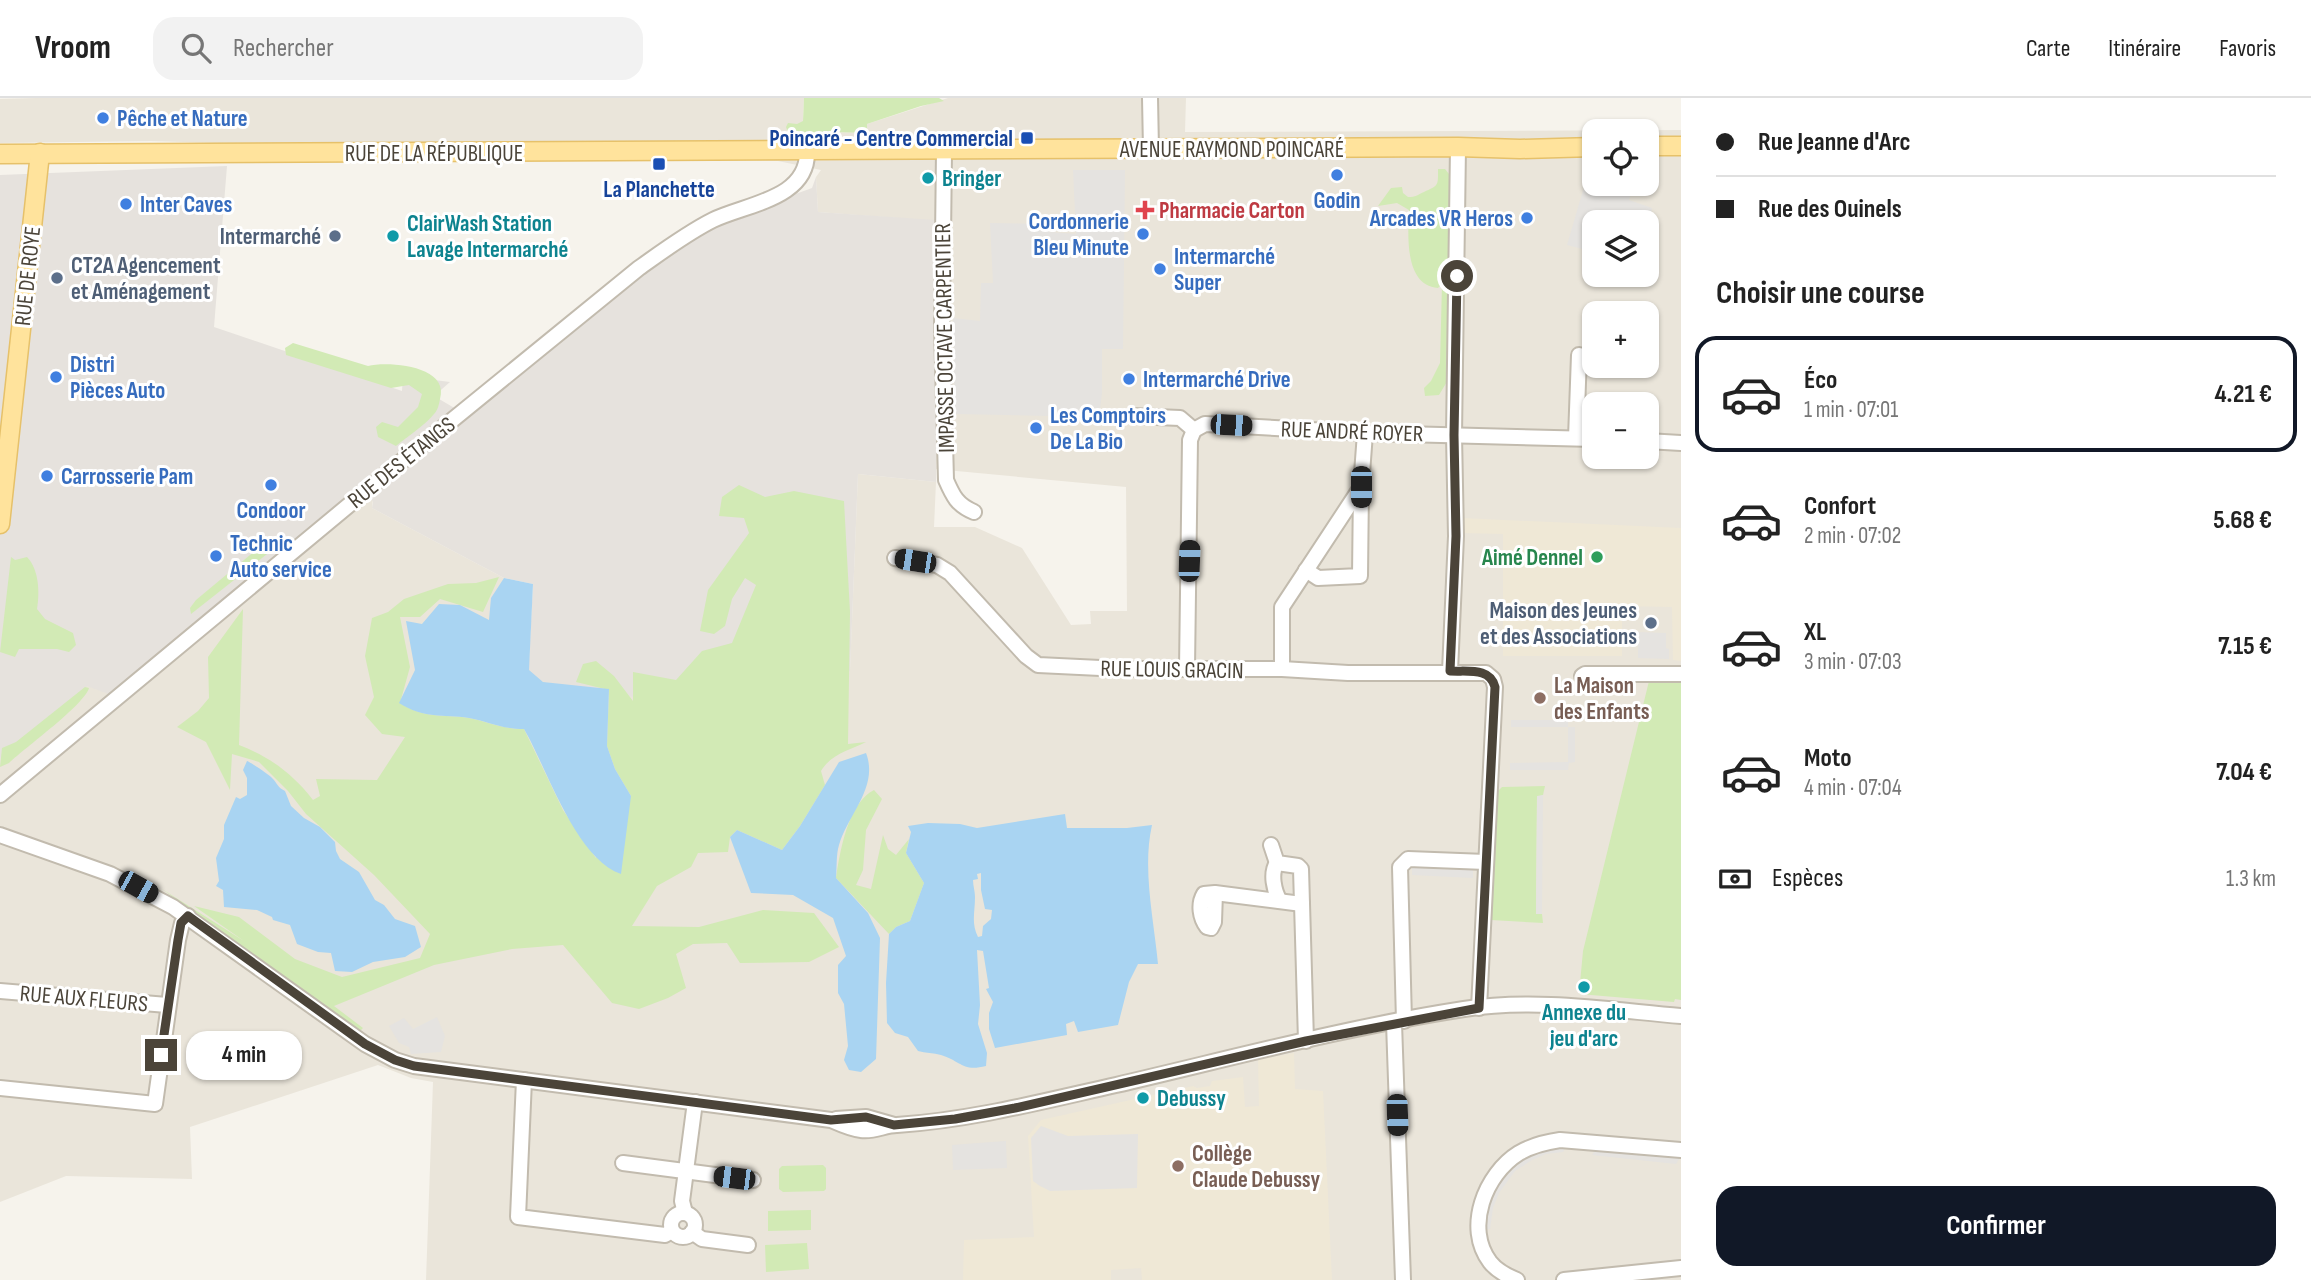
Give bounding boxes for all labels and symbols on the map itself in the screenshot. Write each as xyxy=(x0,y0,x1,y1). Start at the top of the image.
place label: Pêche et Nature xyxy=(117,105,248,133)
marker: Pêche et Nature xyxy=(95,110,111,126)
place label: Poincaré - Centre Commercial xyxy=(769,125,1013,153)
marker: Poincaré - Centre Commercial xyxy=(1019,130,1035,146)
street label: AVENUE RAYMOND POINCARÉ xyxy=(1119,136,1344,164)
street label: RUE DE LA RÉPUBLIQUE xyxy=(345,140,523,168)
marker: La Planchette xyxy=(651,156,667,172)
place label: Bringer xyxy=(942,165,1001,193)
marker: Godin xyxy=(1329,167,1345,183)
marker: Bringer xyxy=(920,170,936,186)
place label: La Planchette xyxy=(603,176,715,204)
place label: Godin xyxy=(1313,187,1361,215)
place label: Inter Caves xyxy=(140,191,233,219)
marker: Inter Caves xyxy=(118,196,134,212)
place label: Pharmacie Carton xyxy=(1159,197,1305,225)
marker: Pharmacie Carton xyxy=(1137,202,1153,218)
place label: Arcades VR Heros xyxy=(1369,205,1513,233)
place label: Cordonnerie Bleu Minute xyxy=(1029,208,1129,262)
place label: ClairWash Station Lavage Intermarché xyxy=(407,210,568,264)
marker: Arcades VR Heros xyxy=(1519,210,1535,226)
street label: IMPASSE OCTAVE CARPENTIER xyxy=(929,222,961,453)
place label: Intermarché xyxy=(220,223,321,251)
street label: RUE DE ROYE xyxy=(9,225,47,327)
marker: Cordonnerie Bleu Minute xyxy=(1135,226,1151,242)
marker: Intermarché xyxy=(327,228,343,244)
marker: ClairWash Station Lavage Intermarché xyxy=(385,228,401,244)
place label: Intermarché Super xyxy=(1174,243,1275,297)
place label: CT2A Agencement et Aménagement xyxy=(71,252,221,306)
route start xyxy=(1441,260,1473,292)
marker: Intermarché Super xyxy=(1152,261,1168,277)
marker: CT2A Agencement et Aménagement xyxy=(49,270,65,286)
place label: Distri Pièces Auto xyxy=(70,351,165,405)
place label: Intermarché Drive xyxy=(1143,366,1291,394)
marker: Distri Pièces Auto xyxy=(48,369,64,385)
marker: Intermarché Drive xyxy=(1121,371,1137,387)
place label: Les Comptoirs De La Bio xyxy=(1050,402,1166,456)
street label: RUE DES ÉTANGS xyxy=(342,411,461,515)
car xyxy=(1210,413,1253,437)
street label: RUE ANDRÉ ROYER xyxy=(1280,416,1424,448)
marker: Les Comptoirs De La Bio xyxy=(1028,420,1044,436)
place label: Carrosserie Pam xyxy=(61,463,193,491)
car xyxy=(1351,466,1372,508)
marker: Carrosserie Pam xyxy=(39,468,55,484)
marker: Condoor xyxy=(263,477,279,493)
place label: Condoor xyxy=(236,497,306,525)
place label: Technic Auto service xyxy=(229,530,332,584)
car xyxy=(1178,540,1201,582)
place label: Aimé Dennel xyxy=(1481,544,1583,572)
car xyxy=(893,547,938,575)
marker: Technic Auto service xyxy=(208,548,224,564)
marker: Aimé Dennel xyxy=(1589,549,1605,565)
place label: Maison des Jeunes et des Associations xyxy=(1480,597,1637,651)
marker: Maison des Jeunes et des Associations xyxy=(1643,615,1659,631)
street label: RUE LOUIS GRACIN xyxy=(1100,655,1244,685)
place label: La Maison des Enfants xyxy=(1554,672,1650,726)
marker: La Maison des Enfants xyxy=(1532,690,1548,706)
car xyxy=(115,868,162,906)
street label: RUE AUX FLEURS xyxy=(19,979,149,1019)
marker: Annexe du jeu d'arc xyxy=(1576,979,1592,995)
place label: Annexe du jeu d'arc xyxy=(1541,999,1626,1053)
callout: 4 min xyxy=(186,1030,301,1080)
route end xyxy=(145,1039,177,1071)
place label: Debussy xyxy=(1157,1085,1226,1113)
marker: Debussy xyxy=(1135,1090,1151,1106)
car xyxy=(1386,1094,1409,1136)
place label: Collège Claude Debussy xyxy=(1192,1140,1320,1194)
marker: Collège Claude Debussy xyxy=(1170,1158,1186,1174)
car xyxy=(712,1165,757,1191)

